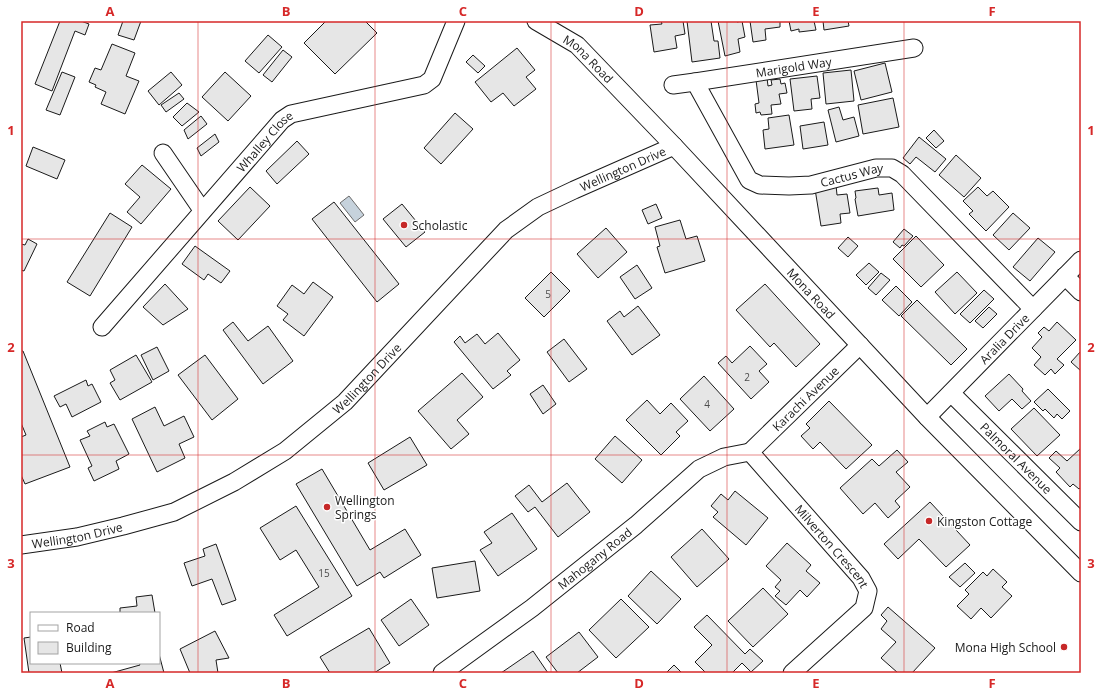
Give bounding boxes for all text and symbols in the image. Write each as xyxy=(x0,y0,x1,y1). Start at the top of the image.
text: A xyxy=(106,2,115,20)
text: B xyxy=(282,2,291,20)
text: C xyxy=(459,2,467,20)
text: D xyxy=(634,2,644,20)
text: E xyxy=(812,2,820,20)
text: F xyxy=(988,2,996,20)
street label: Mona Road xyxy=(560,30,617,87)
street label: Marigold Way xyxy=(755,52,834,81)
street label: Whalley Close xyxy=(232,106,296,175)
text: 1 xyxy=(7,121,15,139)
text: 1 xyxy=(1087,121,1095,139)
street label: Wellington Drive xyxy=(577,142,669,195)
street label: Cactus Way xyxy=(818,160,884,191)
place label: Scholastic xyxy=(412,217,468,234)
marker: Scholastic xyxy=(399,220,409,230)
street label: Mona Road xyxy=(783,264,839,322)
house number: 5 xyxy=(545,287,551,301)
street label: Aralia Drive xyxy=(975,309,1033,367)
text: 2 xyxy=(7,338,15,356)
text: 2 xyxy=(1087,338,1095,356)
street label: Wellington Drive xyxy=(329,339,405,417)
street label: Karachi Avenue xyxy=(768,362,842,435)
house number: 2 xyxy=(744,370,750,384)
house number: 4 xyxy=(704,397,710,411)
street label: Palmoral Avenue xyxy=(977,418,1056,497)
place label: Wellington Springs xyxy=(335,492,395,523)
street label: Milverton Crescent xyxy=(791,501,873,591)
marker: Wellington Springs xyxy=(322,502,332,512)
place label: Kingston Cottage xyxy=(937,513,1032,530)
marker: Kingston Cottage xyxy=(924,516,934,526)
street label: Wellington Drive xyxy=(31,518,124,552)
street label: Mahogany Road xyxy=(554,523,635,593)
text: 3 xyxy=(7,554,15,572)
text: 3 xyxy=(1087,554,1095,572)
house number: 15 xyxy=(318,566,330,580)
legend xyxy=(30,612,160,664)
text: Road xyxy=(66,619,95,636)
text: Building xyxy=(66,639,112,656)
place label: Mona High School xyxy=(955,639,1056,656)
marker: Mona High School xyxy=(1059,642,1069,652)
text: A xyxy=(106,674,115,692)
text: B xyxy=(282,674,291,692)
text: C xyxy=(459,674,467,692)
text: D xyxy=(634,674,644,692)
text: E xyxy=(812,674,820,692)
text: F xyxy=(988,674,996,692)

